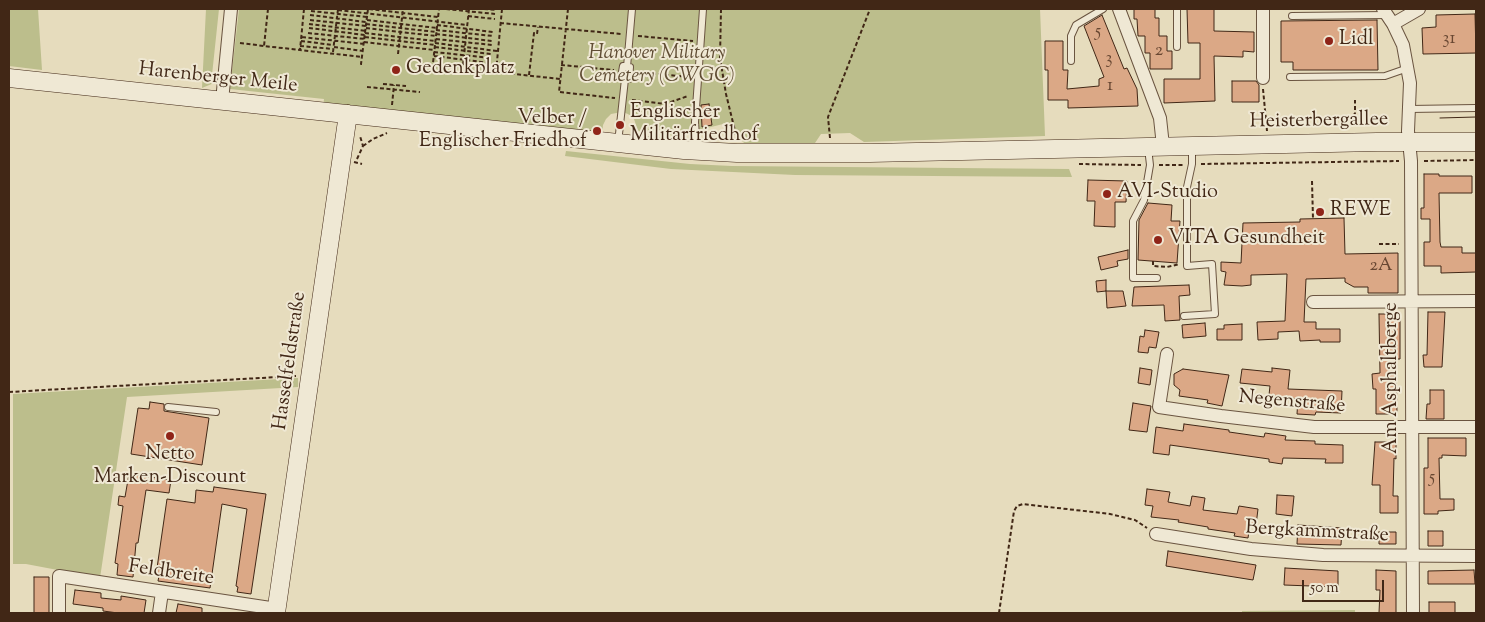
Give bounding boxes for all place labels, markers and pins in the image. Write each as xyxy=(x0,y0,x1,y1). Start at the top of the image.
place label: Lidl xyxy=(1339,29,1374,53)
marker: Lidl xyxy=(1323,35,1335,47)
place label: Gedenkplatz xyxy=(406,58,515,82)
marker: Gedenkplatz xyxy=(390,64,402,76)
place label: Englischer Militärfriedhof xyxy=(630,102,758,149)
place label: Velber / Englischer Friedhof xyxy=(419,108,587,155)
marker: Englischer Militärfriedhof xyxy=(614,119,626,131)
marker: Velber / Englischer Friedhof xyxy=(591,125,603,137)
place label: AVI-Studio xyxy=(1117,182,1218,206)
marker: AVI-Studio xyxy=(1101,188,1113,200)
place label: REWE xyxy=(1330,200,1391,224)
marker: REWE xyxy=(1314,206,1326,218)
place label: VITA Gesundheit xyxy=(1168,228,1325,252)
marker: VITA Gesundheit xyxy=(1152,234,1164,246)
marker: Netto Marken-Discount xyxy=(164,430,176,442)
place label: Netto Marken-Discount xyxy=(94,444,246,491)

